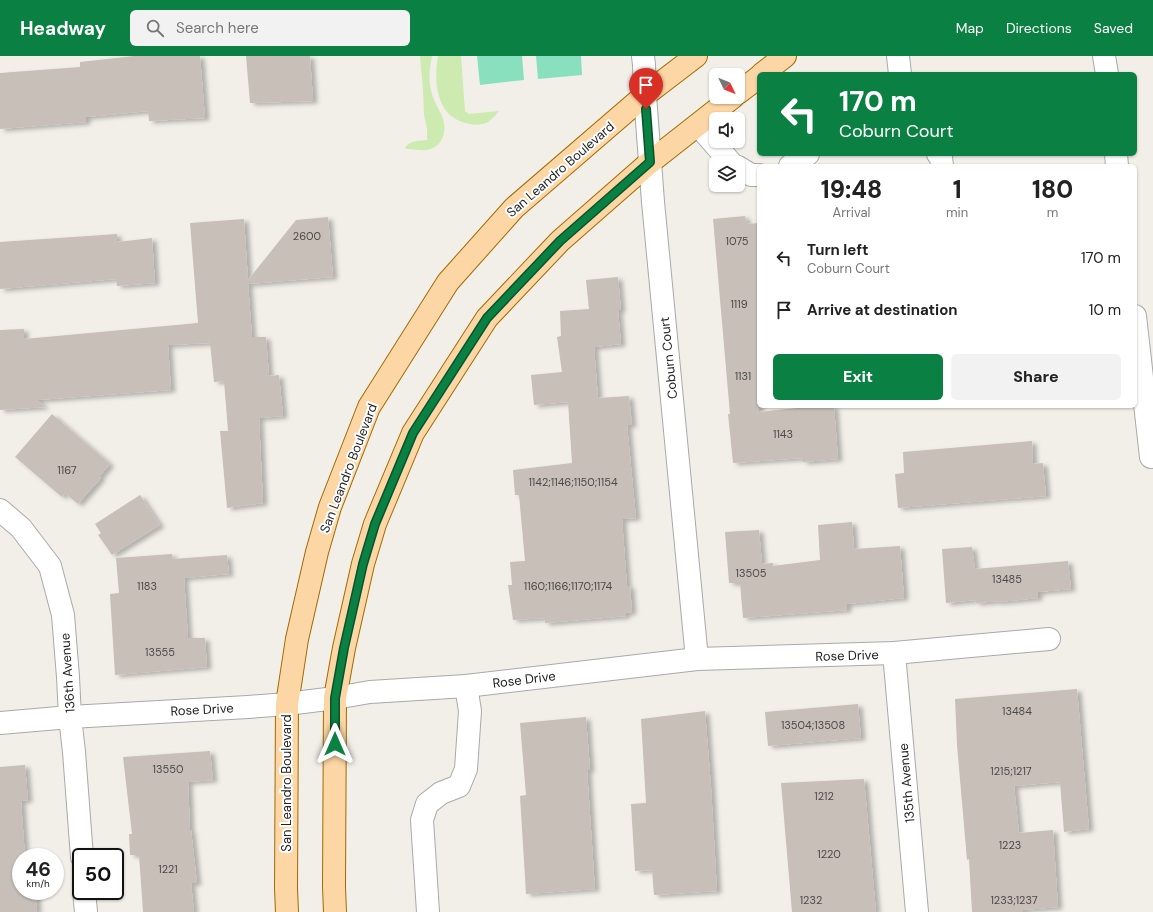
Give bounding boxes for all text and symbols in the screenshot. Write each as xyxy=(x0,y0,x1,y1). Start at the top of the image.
search box xyxy=(130,10,410,46)
text: Headway xyxy=(20,16,106,41)
icon: search xyxy=(144,17,166,39)
text: Search here xyxy=(176,18,259,38)
text: Map xyxy=(956,19,984,37)
text: Directions xyxy=(1006,19,1072,37)
text: Saved xyxy=(1094,19,1133,37)
pin xyxy=(629,68,663,109)
north arrow xyxy=(709,68,745,104)
map controls xyxy=(709,68,745,192)
icon: arrive xyxy=(635,74,657,96)
text: 170 m xyxy=(839,83,917,120)
icon: left xyxy=(773,88,825,140)
button: sound xyxy=(709,112,745,148)
street label: San Leandro Boulevard xyxy=(503,118,618,221)
text: Coburn Court xyxy=(839,119,954,143)
button: layers xyxy=(709,156,745,192)
text: 19:48 xyxy=(821,174,882,205)
text: 1 xyxy=(953,174,962,205)
text: 180 xyxy=(1032,174,1073,205)
text: Arrival xyxy=(833,204,870,221)
text: min xyxy=(946,204,968,221)
text: m xyxy=(1047,204,1058,221)
house number: 2600 xyxy=(293,229,321,243)
house number: 1075 xyxy=(725,234,749,248)
text: Turn left xyxy=(807,240,868,260)
icon: left xyxy=(773,247,795,269)
text: 170 m xyxy=(1081,248,1121,268)
text: Coburn Court xyxy=(807,260,890,277)
house number: 1119 xyxy=(730,297,748,311)
icon: arrive xyxy=(773,299,795,321)
text: Arrive at destination xyxy=(807,300,958,320)
text: 10 m xyxy=(1089,300,1121,320)
street label: Coburn Court xyxy=(656,316,681,400)
button: Exit xyxy=(773,354,943,400)
button: Share xyxy=(951,354,1121,400)
house number: 1131 xyxy=(735,369,751,383)
street label: San Leandro Boulevard xyxy=(316,401,381,535)
house number: 1143 xyxy=(773,427,793,441)
house number: 1167 xyxy=(57,463,77,477)
house number: 1142;1146;1150;1154 xyxy=(528,475,618,489)
house number: 13505 xyxy=(736,566,767,580)
house number: 13485 xyxy=(992,572,1022,586)
house number: 1183 xyxy=(137,579,157,593)
house number: 1160;1166;1170;1174 xyxy=(524,579,612,593)
street label: 136th Avenue xyxy=(56,632,79,714)
house number: 13555 xyxy=(145,645,175,659)
street label: Rose Drive xyxy=(815,646,879,665)
street label: Rose Drive xyxy=(492,667,556,692)
street label: Rose Drive xyxy=(170,699,234,720)
house number: 13484 xyxy=(1002,704,1032,718)
street label: San Leandro Boulevard xyxy=(278,714,295,852)
house number: 13504;13508 xyxy=(781,718,845,732)
position arrow xyxy=(314,723,356,765)
street label: 135th Avenue xyxy=(895,742,918,823)
house number: 13550 xyxy=(153,762,183,776)
house number: 1215;1217 xyxy=(990,764,1032,778)
house number: 1212 xyxy=(814,789,834,803)
house number: 1223 xyxy=(999,838,1021,852)
house number: 1220 xyxy=(817,847,841,861)
speed limit sign: 50 xyxy=(72,848,124,900)
text: 46 xyxy=(25,856,51,882)
house number: 1221 xyxy=(158,862,178,876)
text: km/h xyxy=(26,877,50,890)
house number: 1232 xyxy=(800,893,822,907)
house number: 1233;1237 xyxy=(990,893,1038,907)

